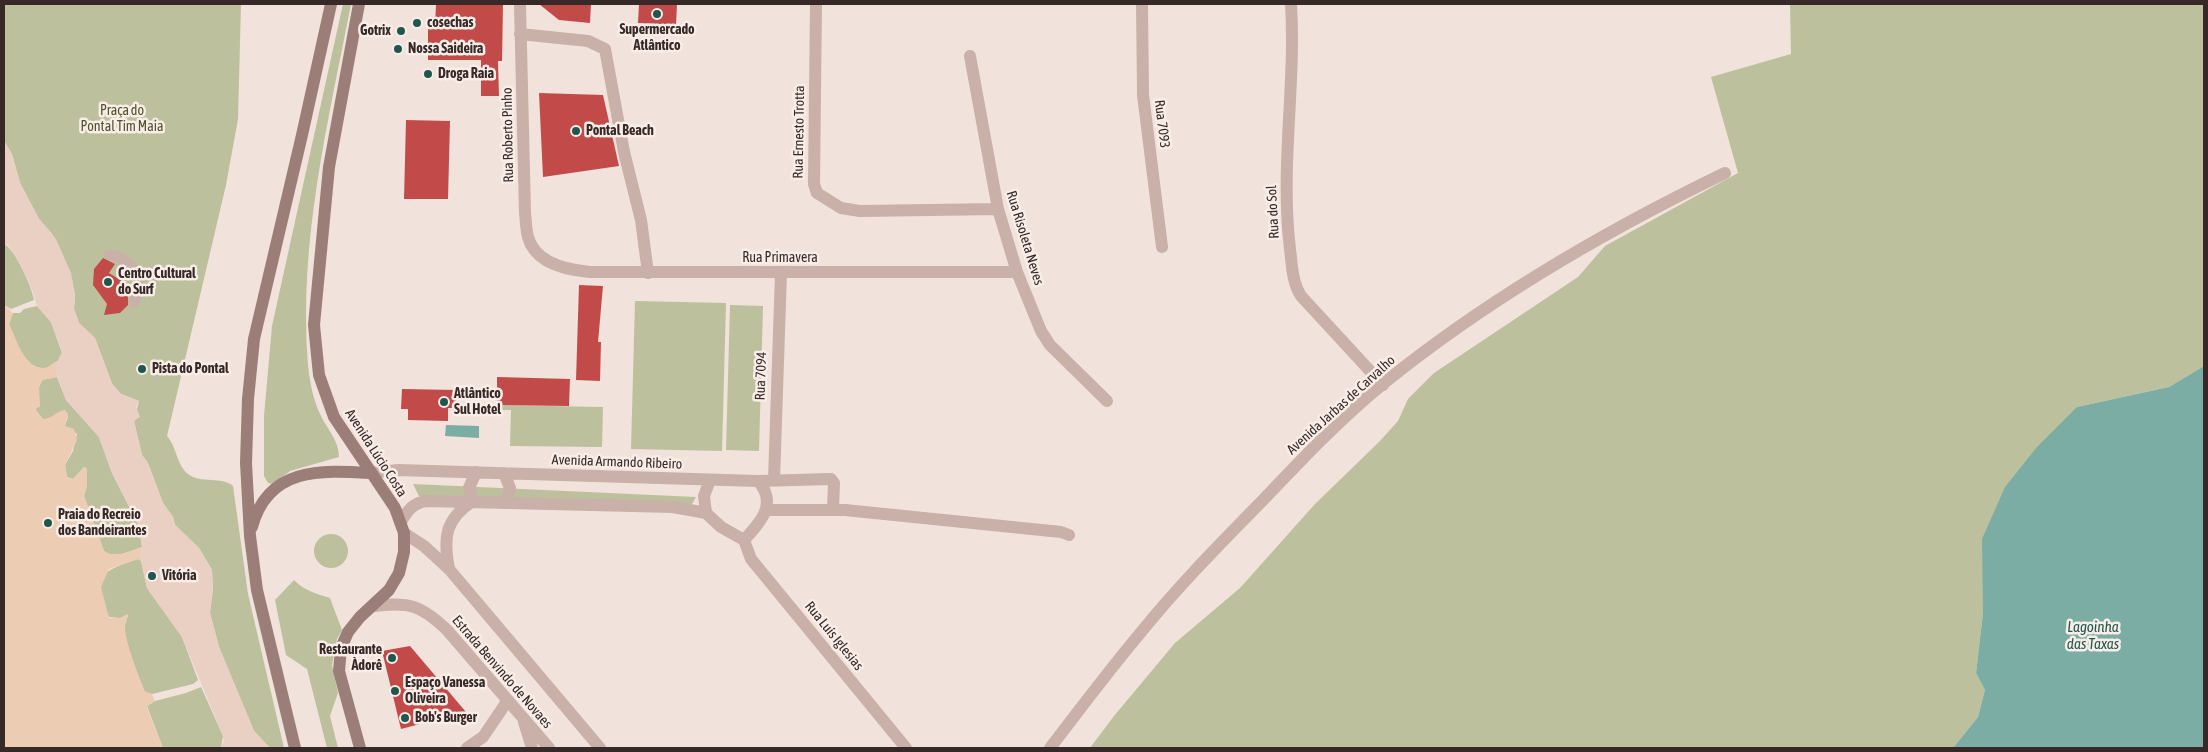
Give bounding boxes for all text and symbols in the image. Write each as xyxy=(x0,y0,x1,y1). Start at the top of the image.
marker: Supermercado Atlântico xyxy=(651,8,663,20)
place label: cosechas xyxy=(427,15,473,31)
marker: cosechas xyxy=(411,17,423,29)
place label: Supermercado Atlântico xyxy=(619,22,695,54)
place label: Gotrix xyxy=(360,23,391,39)
marker: Gotrix xyxy=(395,25,407,37)
place label: Nossa Saideira xyxy=(408,41,483,57)
marker: Nossa Saideira xyxy=(392,43,404,55)
place label: Droga Raia xyxy=(438,66,494,82)
marker: Droga Raia xyxy=(422,68,434,80)
street label: Rua Ernesto Trotta xyxy=(790,85,808,179)
street label: Rua Roberto Pinho xyxy=(499,87,517,183)
street label: Rua 7093 xyxy=(1151,99,1173,149)
park label: Praça do Pontal Tim Maia xyxy=(81,103,163,136)
place label: Pontal Beach xyxy=(586,123,654,139)
marker: Pontal Beach xyxy=(570,125,582,137)
street label: Rua do Sol xyxy=(1263,185,1283,239)
street label: Rua Risoleta Neves xyxy=(1003,189,1047,287)
street label: Rua Primavera xyxy=(742,250,818,266)
place label: Centro Cultural do Surf xyxy=(118,266,196,298)
marker: Centro Cultural do Surf xyxy=(102,276,114,288)
street label: Rua 7094 xyxy=(752,351,770,401)
street label: Avenida Jarbas de Carvalho xyxy=(1283,352,1399,458)
place label: Pista do Pontal xyxy=(152,361,229,377)
marker: Pista do Pontal xyxy=(136,363,148,375)
place label: Atlântico Sul Hotel xyxy=(454,386,501,418)
marker: Atlântico Sul Hotel xyxy=(438,396,450,408)
street label: Avenida Lúcio Costa xyxy=(341,406,411,500)
street label: Avenida Armando Ribeiro xyxy=(551,451,683,473)
place label: Praia do Recreio dos Bandeirantes xyxy=(58,507,147,540)
marker: Praia do Recreio dos Bandeirantes xyxy=(42,517,54,529)
place label: Vitória xyxy=(162,568,196,584)
marker: Vitória xyxy=(146,570,158,582)
street label: Rua Luís Iglesias xyxy=(801,598,867,674)
street label: Estrada Benvindo de Novaes xyxy=(448,612,556,732)
water label: Lagoinha das Taxas xyxy=(2067,618,2119,653)
place label: Restaurante Àdorê xyxy=(319,642,382,674)
marker: Restaurante Àdorê xyxy=(386,652,398,664)
place label: Espaço Vanessa Oliveira xyxy=(405,675,485,708)
marker: Espaço Vanessa Oliveira xyxy=(389,685,401,697)
place label: Bob's Burger xyxy=(415,710,477,726)
marker: Bob's Burger xyxy=(399,712,411,724)

